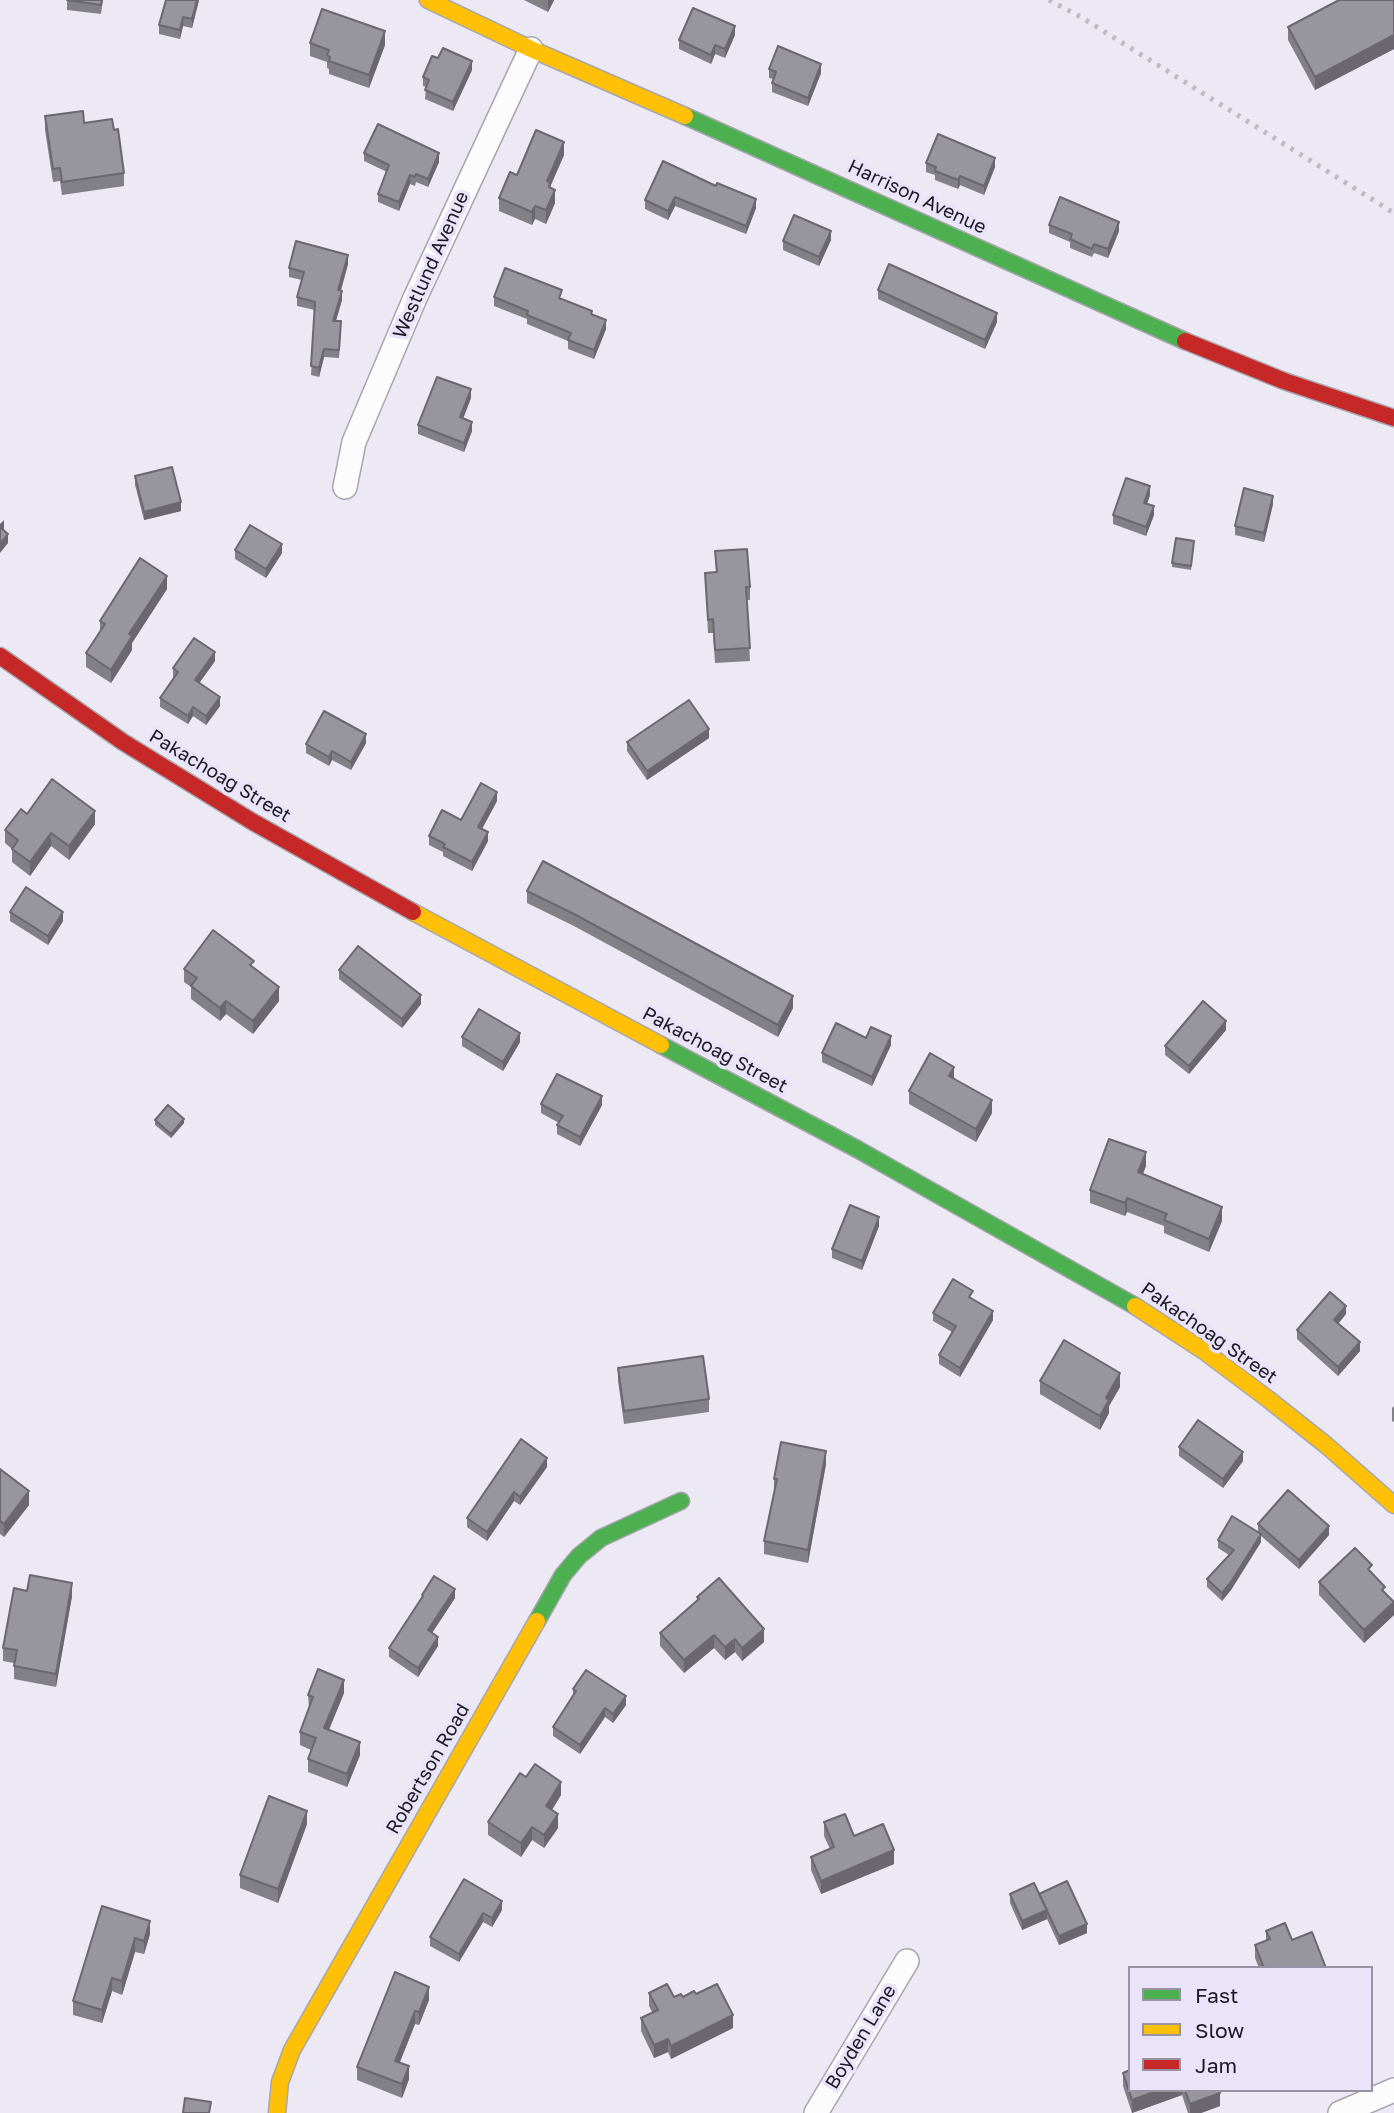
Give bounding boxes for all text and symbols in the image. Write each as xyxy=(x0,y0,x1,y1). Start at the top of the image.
street label: Harrison Avenue xyxy=(844,155,990,239)
street label: Westlund Avenue xyxy=(388,188,474,342)
street label: Pakachoag Street xyxy=(145,725,295,827)
street label: Pakachoag Street xyxy=(639,1002,791,1098)
street label: Pakachoag Street xyxy=(1136,1277,1282,1389)
street label: Robertson Road xyxy=(381,1700,475,1838)
legend xyxy=(1128,1966,1373,2092)
street label: Boyden Lane xyxy=(821,1981,901,2093)
text: Fast xyxy=(1195,1982,1238,2008)
text: Slow xyxy=(1195,2017,1244,2043)
text: Jam xyxy=(1195,2052,1237,2078)

